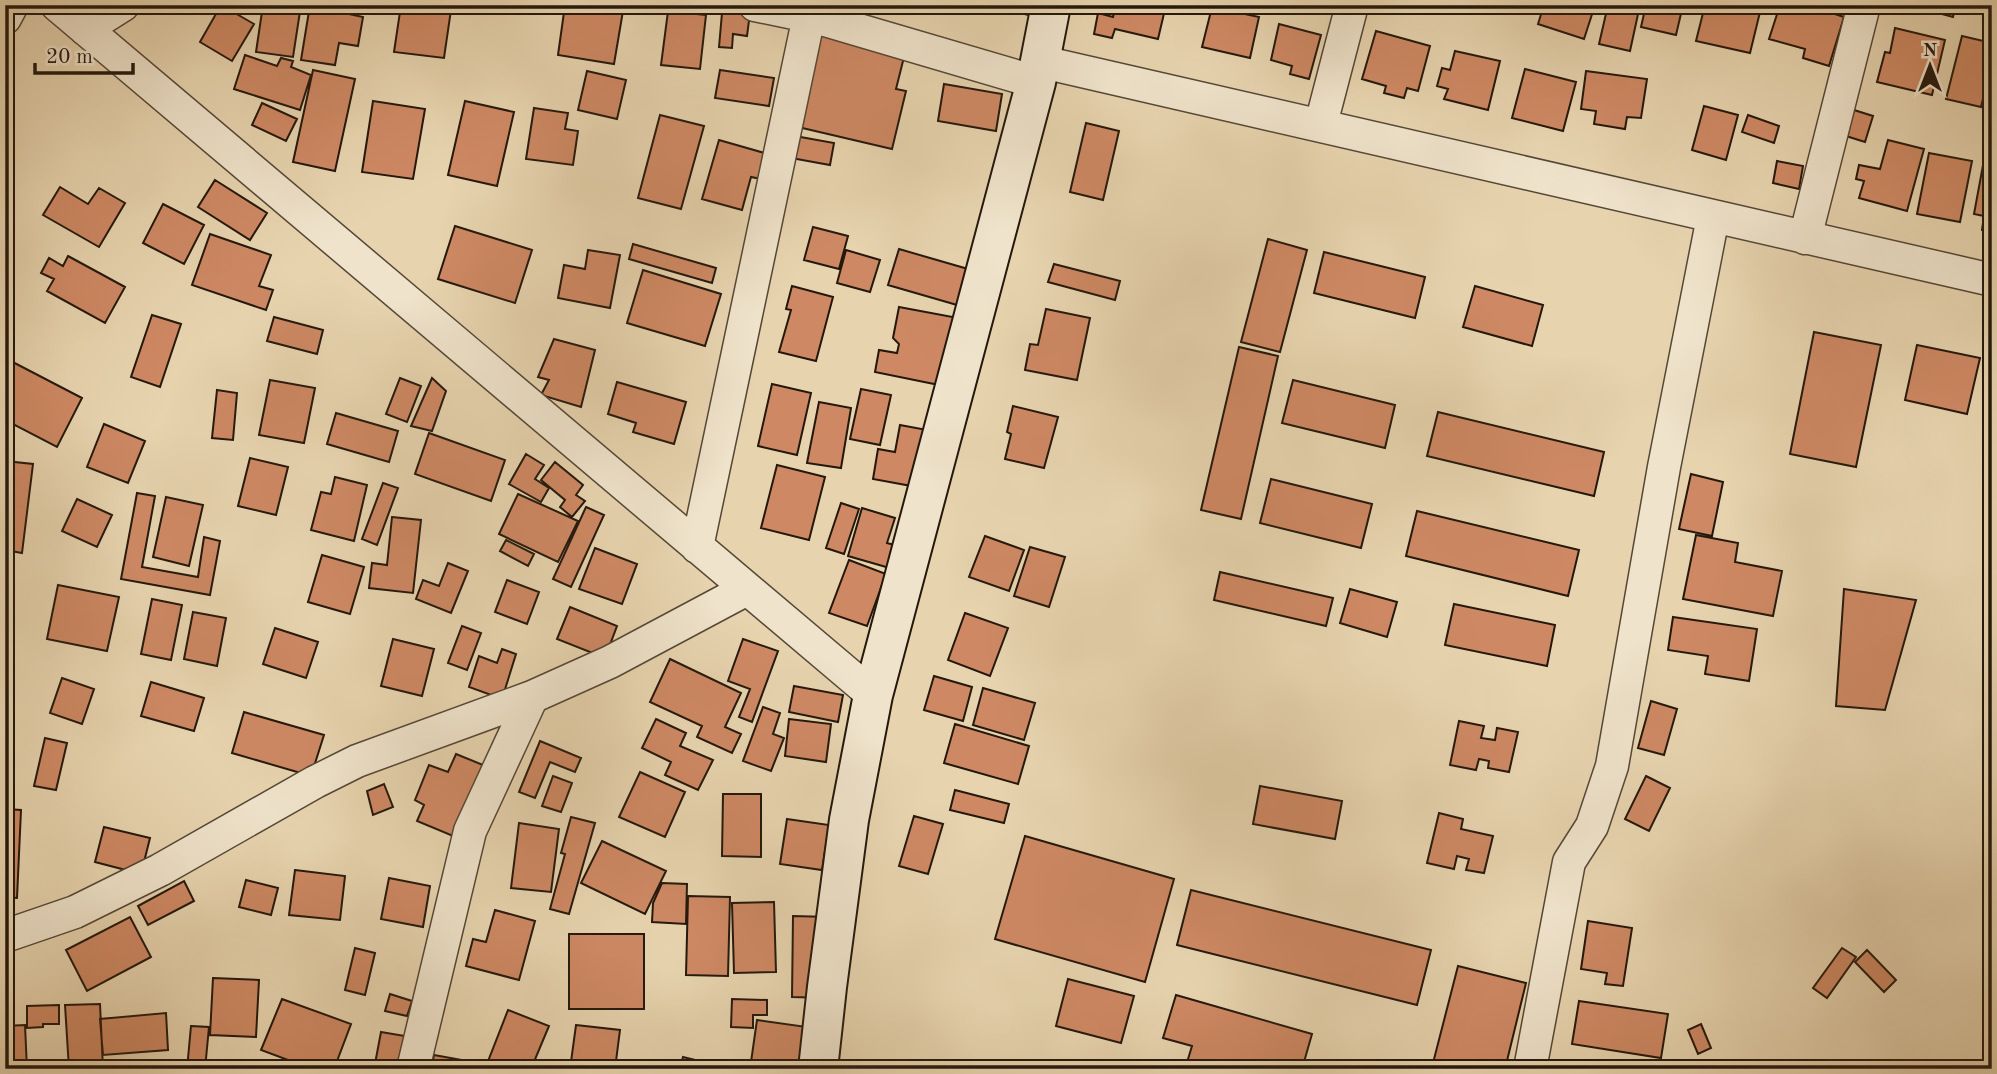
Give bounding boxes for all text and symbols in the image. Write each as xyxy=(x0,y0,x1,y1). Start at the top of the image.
scale bar xyxy=(35,32,133,76)
north arrow xyxy=(1896,32,1966,102)
text: N xyxy=(1923,42,1938,61)
text: 20 m xyxy=(46,47,93,68)

